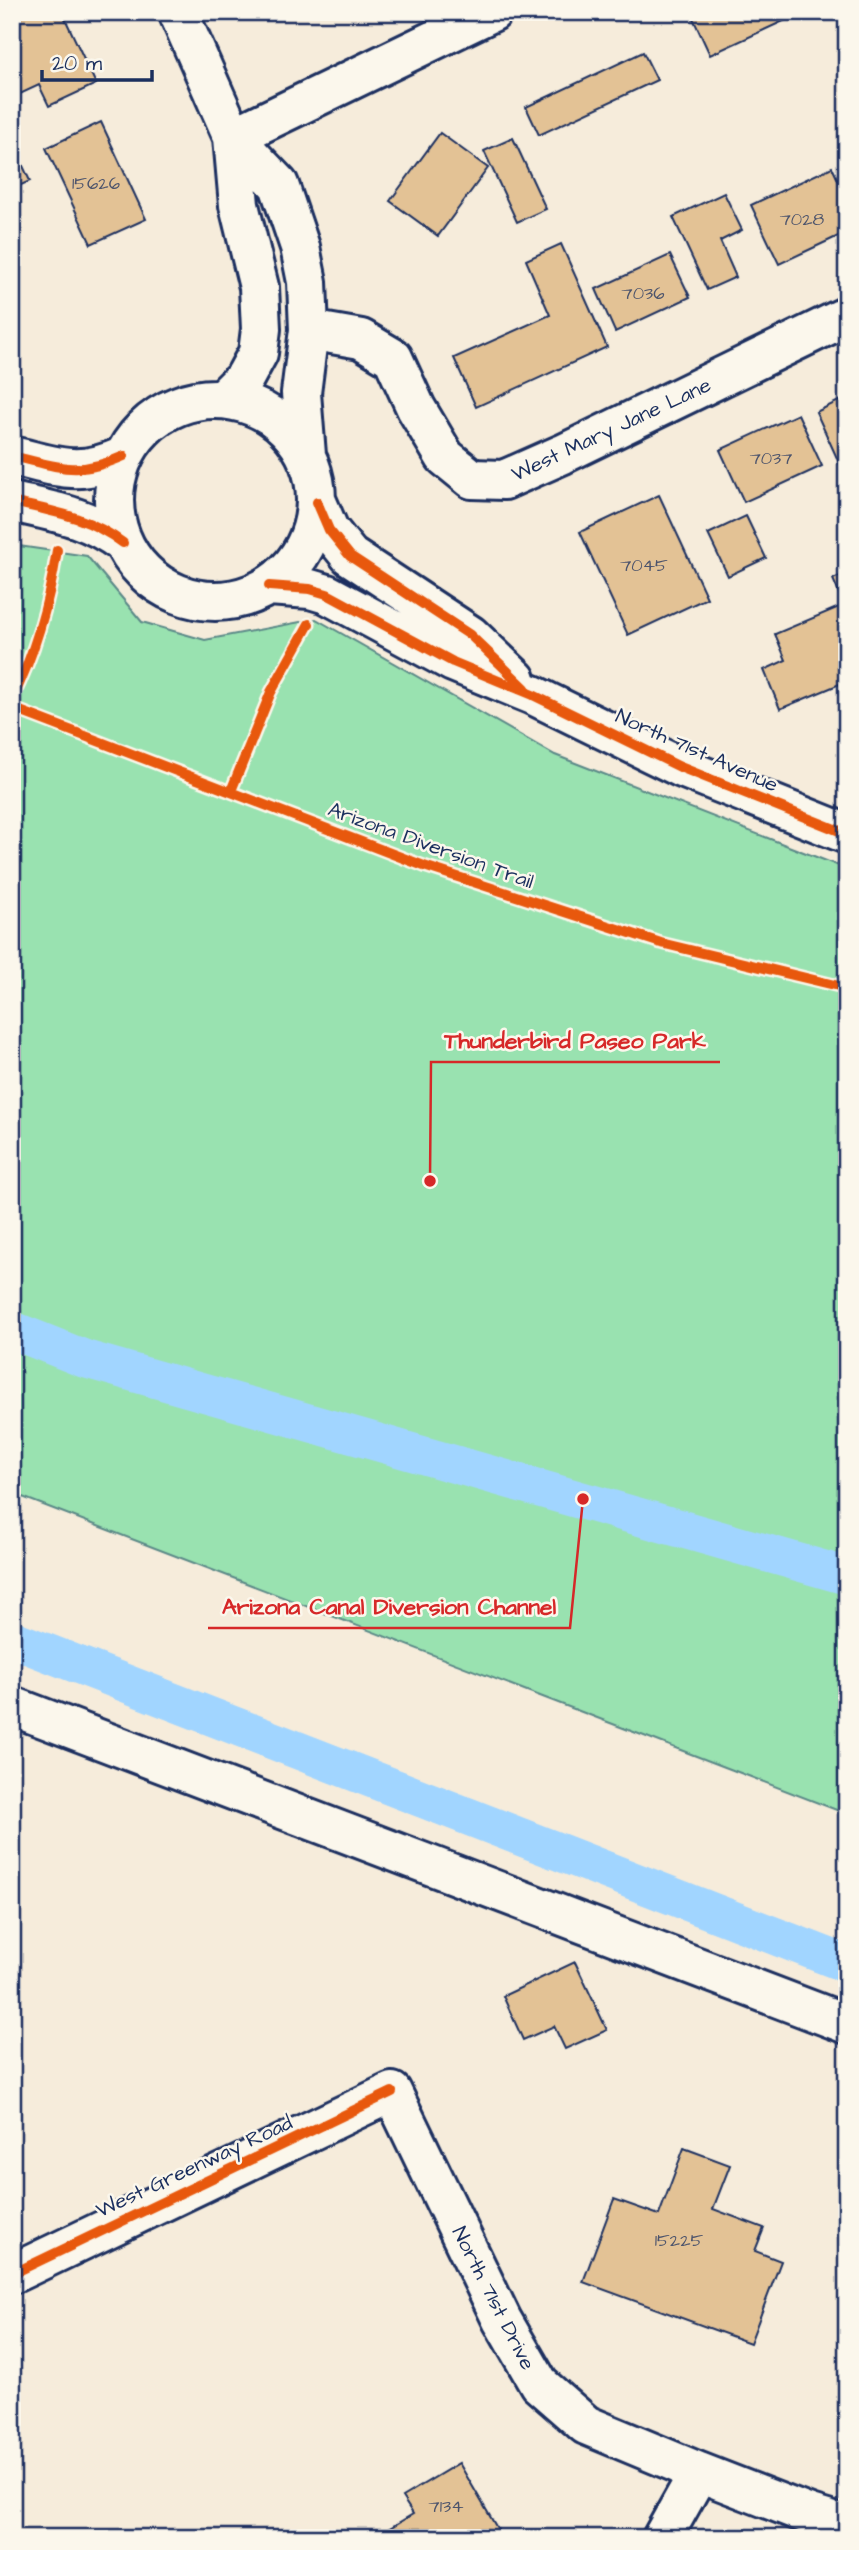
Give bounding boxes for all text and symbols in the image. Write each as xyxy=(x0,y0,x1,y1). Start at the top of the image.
scale bar xyxy=(42,38,152,82)
text: 20 m xyxy=(52,49,103,78)
house number: 15626 xyxy=(72,171,120,196)
house number: 7028 xyxy=(780,207,825,232)
house number: 7036 xyxy=(622,281,664,306)
street label: West Mary Jane Lane xyxy=(507,370,717,490)
house number: 7037 xyxy=(750,446,792,471)
house number: 7045 xyxy=(620,553,668,578)
street label: North 71st Avenue xyxy=(611,702,783,799)
street label: Arizona Diversion Trail xyxy=(324,795,538,896)
callout: Thunderbird Paseo Park xyxy=(431,1018,720,1062)
text: Thunderbird Paseo Park xyxy=(443,1025,707,1057)
callout: Arizona Canal Diversion Channel xyxy=(208,1584,570,1628)
text: Arizona Canal Diversion Channel xyxy=(222,1591,556,1623)
street label: West Greenway Road xyxy=(91,2108,298,2227)
street label: North 71st Drive xyxy=(445,2221,542,2375)
house number: 15225 xyxy=(655,2228,703,2253)
house number: 7134 xyxy=(429,2494,463,2519)

